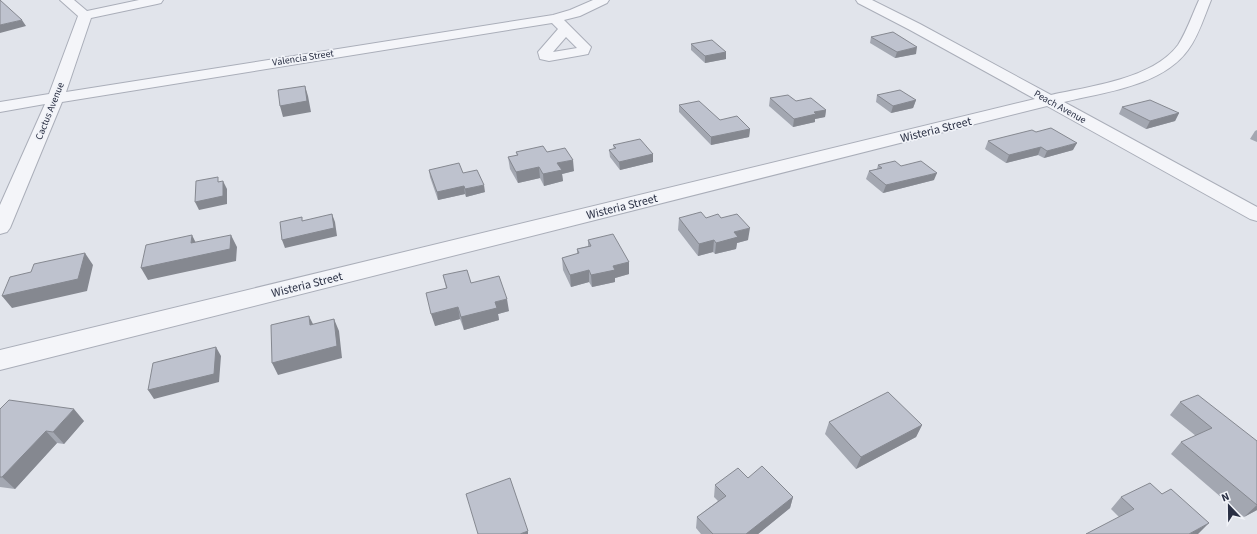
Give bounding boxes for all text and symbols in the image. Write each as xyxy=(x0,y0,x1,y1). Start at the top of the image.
street label: Valencia Street xyxy=(271,46,335,70)
street label: Cactus Avenue xyxy=(32,80,68,142)
street label: Peach Avenue xyxy=(1031,87,1089,127)
street label: Wisteria Street xyxy=(899,113,973,147)
street label: Wisteria Street xyxy=(585,190,659,224)
street label: Wisteria Street xyxy=(270,268,344,302)
north arrow xyxy=(1209,486,1249,526)
text: N xyxy=(1219,489,1232,506)

